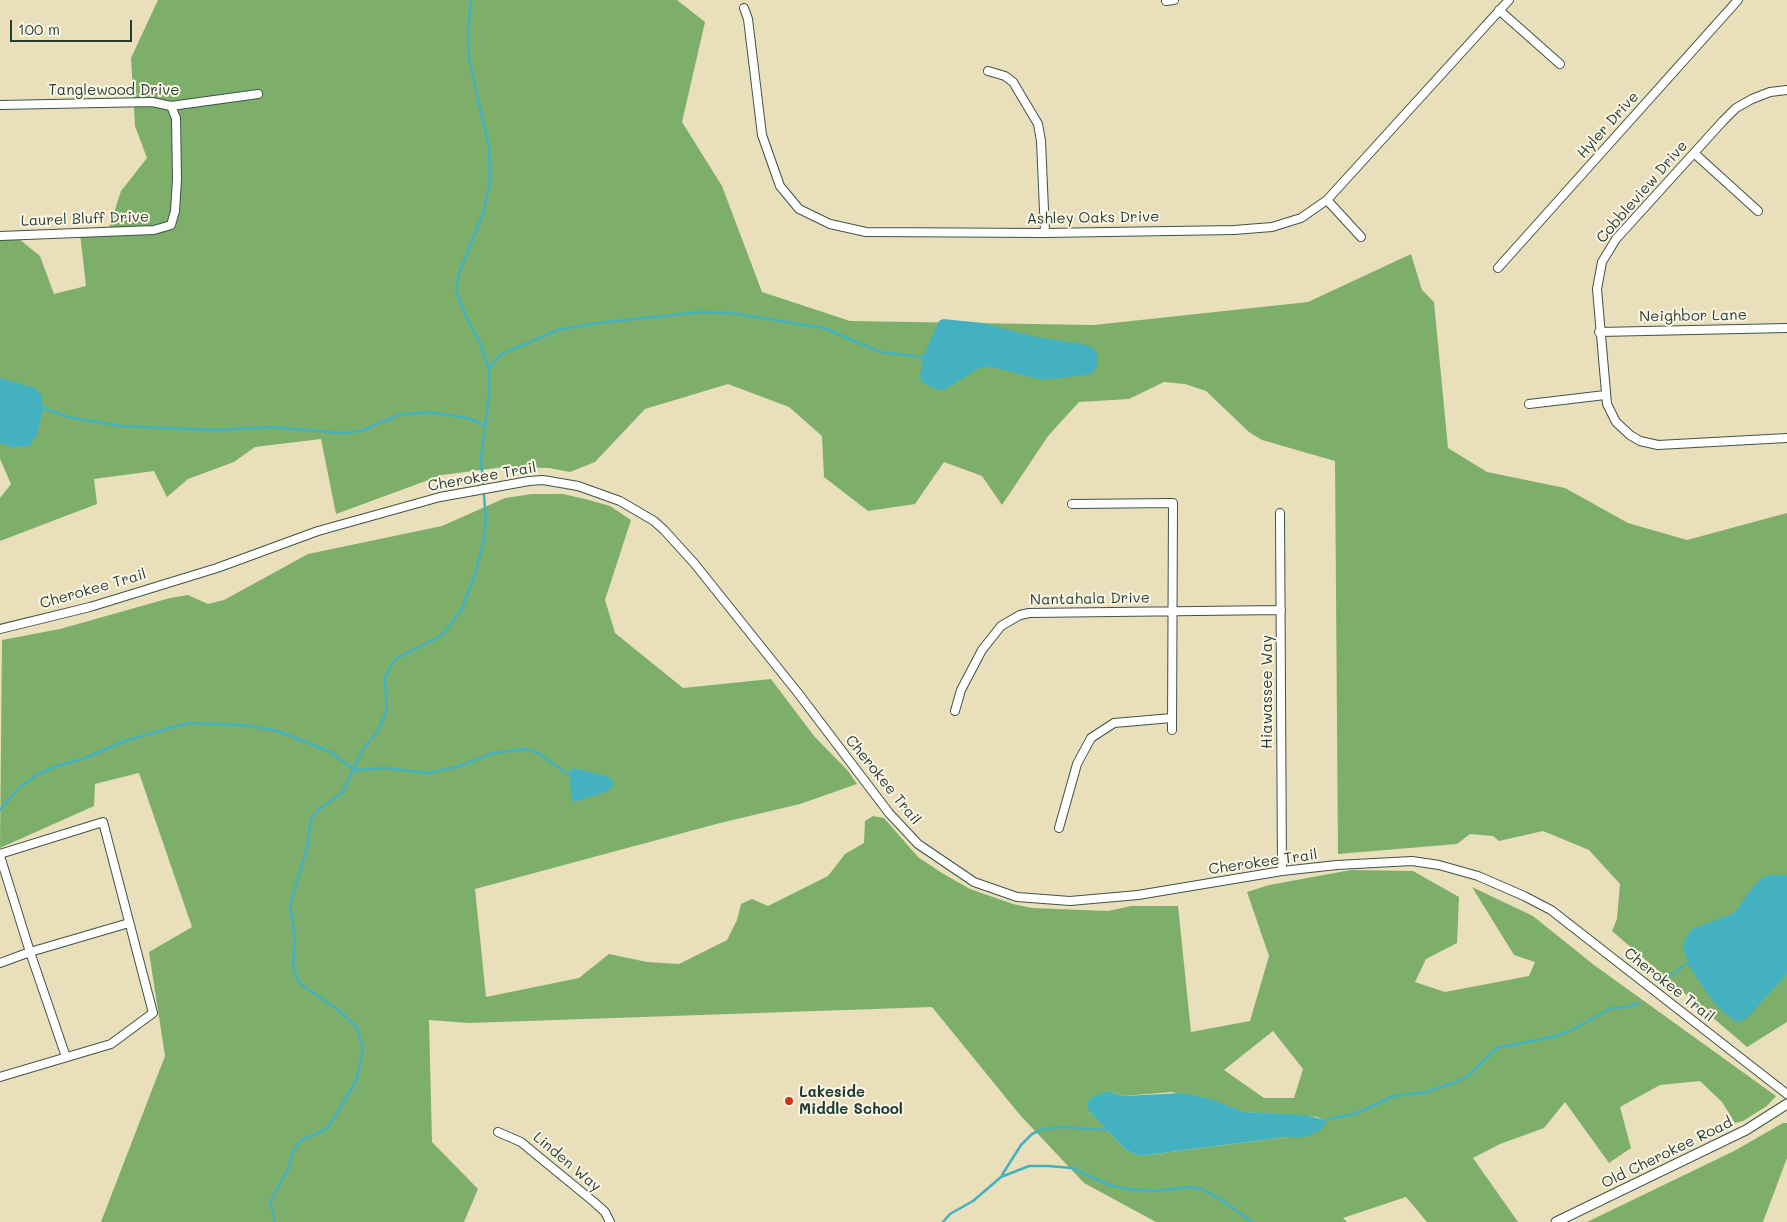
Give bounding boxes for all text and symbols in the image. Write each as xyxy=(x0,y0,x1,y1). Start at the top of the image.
scale bar xyxy=(12,10,135,42)
text: 100 m xyxy=(18,19,60,39)
street label: Tanglewood Drive xyxy=(48,81,180,99)
street label: Hyler Drive xyxy=(1573,88,1643,162)
street label: Cobbleview Drive xyxy=(1593,137,1691,247)
street label: Laurel Bluff Drive xyxy=(21,208,149,230)
street label: Ashley Oaks Drive xyxy=(1026,208,1160,228)
street label: Neighbor Lane xyxy=(1639,306,1747,326)
street label: Cherokee Trail xyxy=(426,459,538,495)
street label: Cherokee Trail xyxy=(38,565,148,613)
street label: Nantahala Drive xyxy=(1030,589,1150,609)
street label: Hiawassee Way xyxy=(1258,635,1276,749)
street label: Cherokee Trail xyxy=(841,732,925,828)
street label: Cherokee Trail xyxy=(1207,845,1319,879)
street label: Cherokee Trail xyxy=(1620,944,1718,1026)
place label: Lakeside Middle School xyxy=(799,1083,903,1118)
marker: Lakeside Middle School xyxy=(783,1095,795,1107)
street label: Old Cherokee Road xyxy=(1599,1113,1735,1193)
street label: Linden Way xyxy=(529,1128,605,1196)

